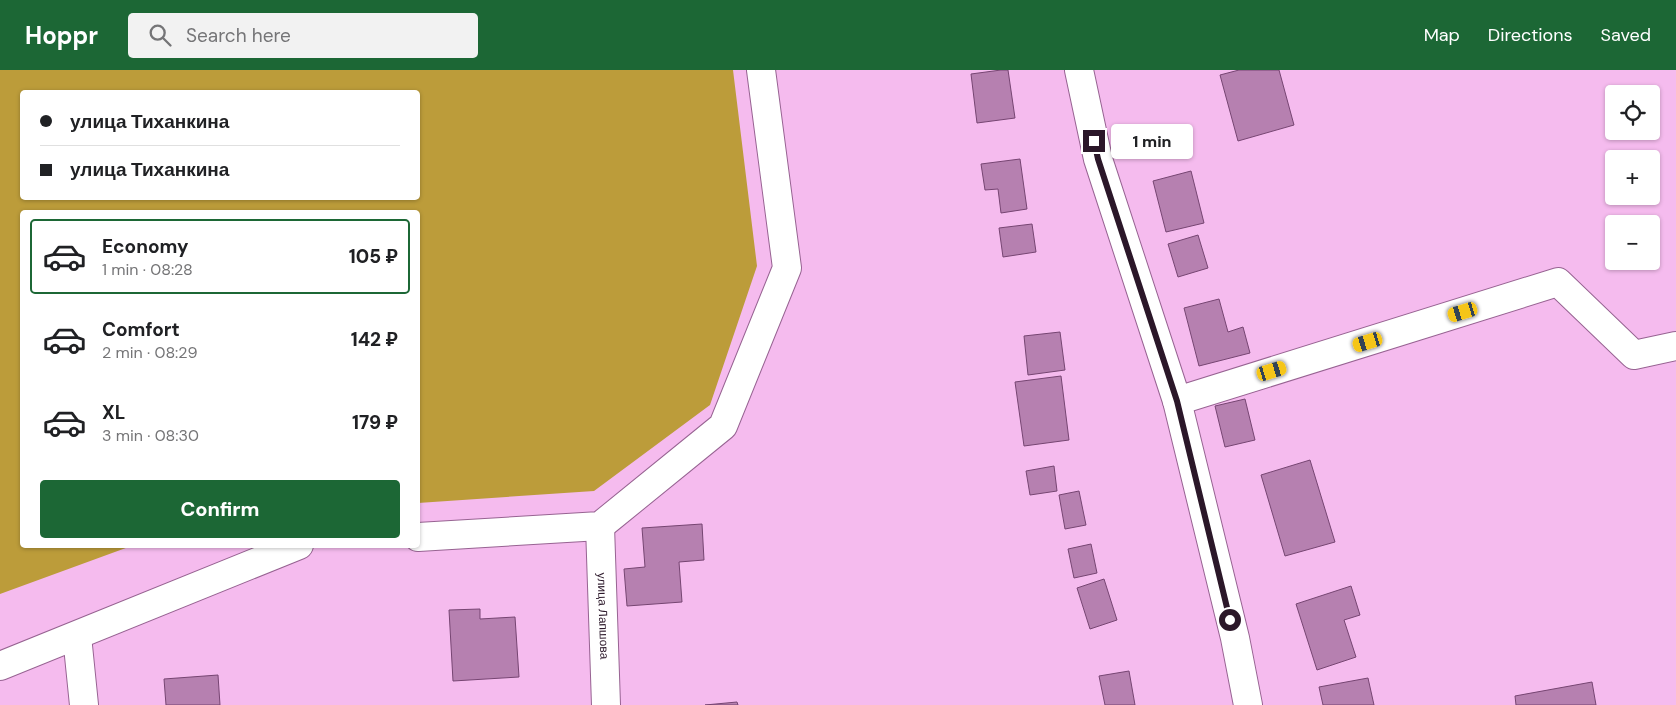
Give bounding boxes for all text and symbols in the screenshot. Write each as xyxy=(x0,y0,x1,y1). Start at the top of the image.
search box xyxy=(128,13,478,58)
text: Hoppr xyxy=(25,20,98,51)
icon: search xyxy=(146,21,174,49)
text: Search here xyxy=(186,23,291,48)
text: Map xyxy=(1424,23,1460,47)
text: Directions xyxy=(1488,23,1573,47)
text: Saved xyxy=(1601,23,1651,47)
map controls xyxy=(1605,85,1660,270)
button: locate xyxy=(1605,85,1660,140)
text: улица Тиханкина xyxy=(70,109,229,134)
callout: 1 min xyxy=(1112,124,1194,158)
route end xyxy=(1083,130,1105,152)
text: 1 min xyxy=(1132,131,1172,152)
button: + xyxy=(1605,150,1660,205)
text: улица Тиханкина xyxy=(70,157,229,182)
button: − xyxy=(1605,215,1660,270)
icon: car xyxy=(42,234,87,279)
text: Economy xyxy=(102,234,189,259)
text: 105 ₽ xyxy=(349,244,398,269)
text: 1 min · 08:28 xyxy=(102,259,193,280)
car xyxy=(1446,300,1479,324)
icon: car xyxy=(42,317,87,362)
text: Comfort xyxy=(102,317,180,342)
text: 142 ₽ xyxy=(351,327,398,352)
car xyxy=(1351,330,1384,354)
text: 2 min · 08:29 xyxy=(102,342,197,363)
car xyxy=(1255,359,1288,383)
icon: car xyxy=(42,400,87,445)
text: XL xyxy=(102,400,125,425)
text: 179 ₽ xyxy=(352,410,398,435)
text: 3 min · 08:30 xyxy=(102,425,199,446)
button: Confirm xyxy=(40,480,400,538)
street label: улица Лапшова xyxy=(594,572,612,660)
route start xyxy=(1219,609,1241,631)

